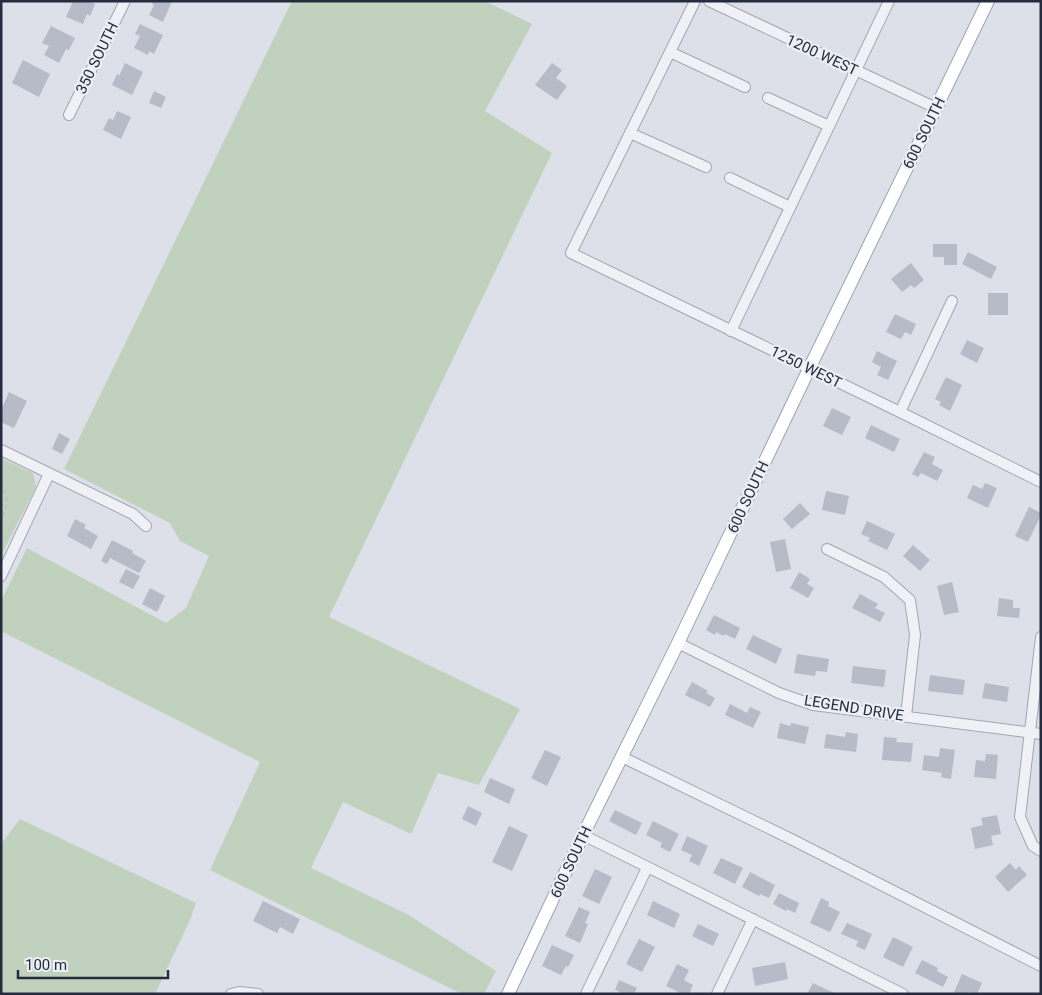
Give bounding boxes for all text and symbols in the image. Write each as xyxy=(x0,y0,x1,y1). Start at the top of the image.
street label: 350 SOUTH xyxy=(72,19,122,97)
street label: 1200 WEST xyxy=(783,31,861,79)
street label: 600 SOUTH xyxy=(899,94,949,172)
street label: 1250 WEST xyxy=(767,342,845,392)
street label: 600 SOUTH xyxy=(723,458,773,536)
street label: LEGEND DRIVE xyxy=(803,691,906,725)
street label: 600 SOUTH xyxy=(546,823,596,901)
scale bar xyxy=(18,948,168,980)
text: 100 m xyxy=(25,956,67,974)

